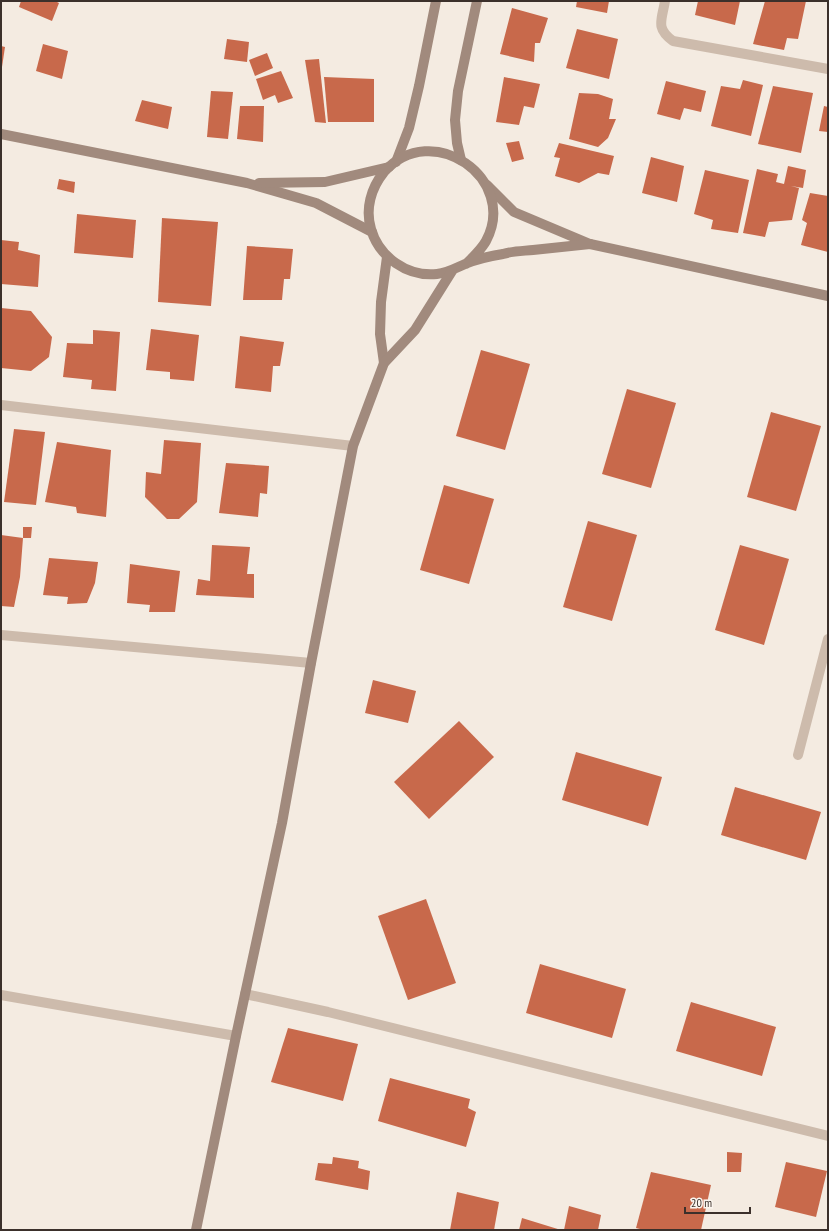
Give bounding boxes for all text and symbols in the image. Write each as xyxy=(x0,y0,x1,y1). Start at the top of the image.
scale bar xyxy=(685,1189,750,1215)
text: 20 m xyxy=(691,1195,712,1210)

